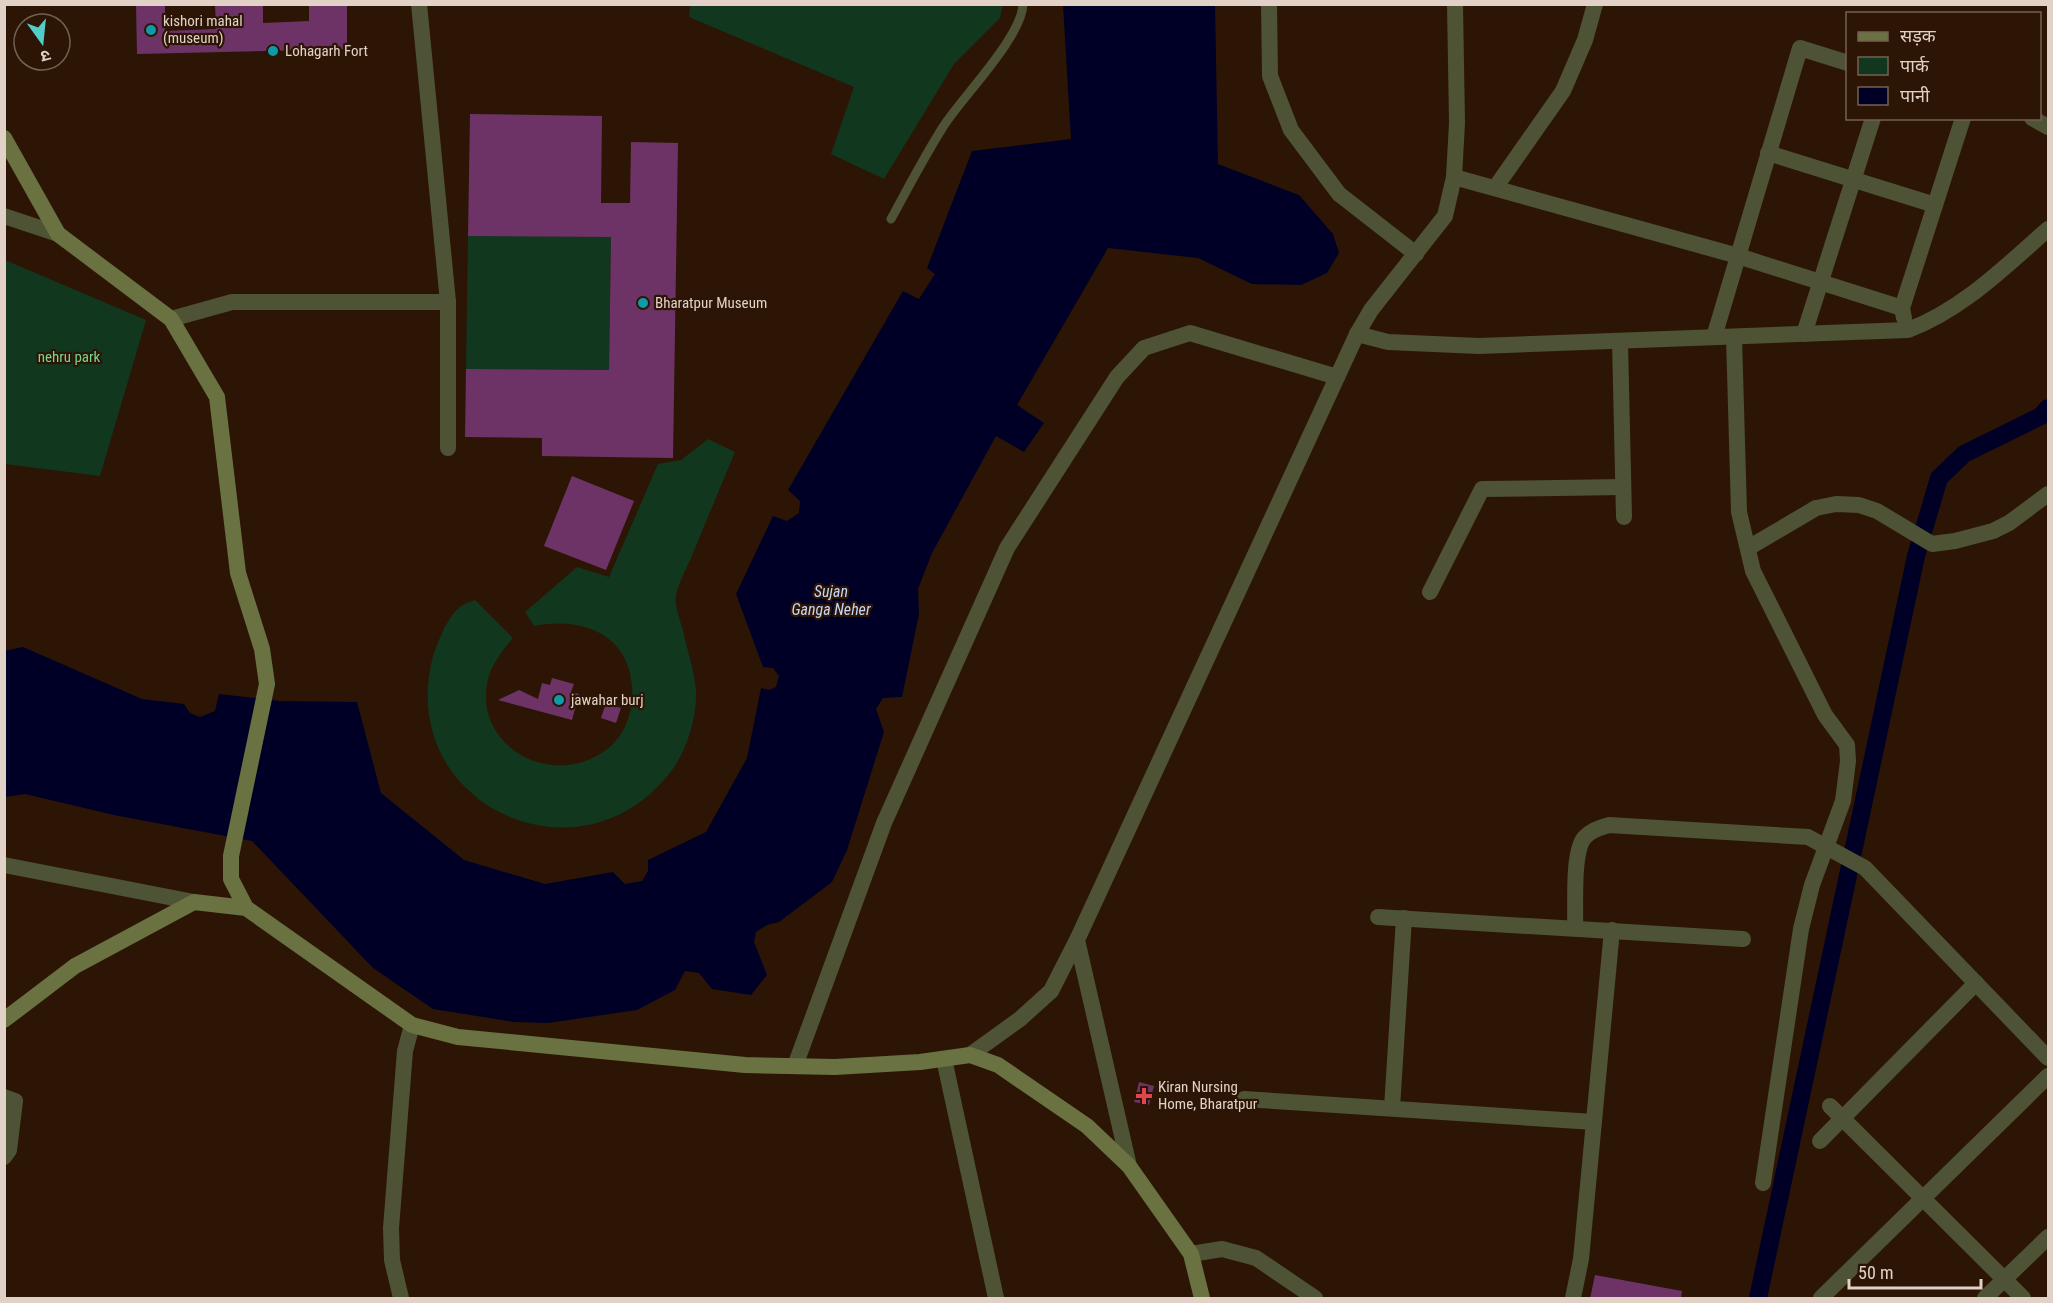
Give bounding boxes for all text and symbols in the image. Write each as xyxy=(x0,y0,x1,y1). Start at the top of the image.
north arrow xyxy=(12,12,72,72)
place label: kishori mahal (museum) xyxy=(163,12,243,47)
legend xyxy=(1846,12,2041,120)
marker: kishori mahal (museum) xyxy=(144,23,158,37)
text: सड़क xyxy=(1900,25,1937,46)
place label: Lohagarh Fort xyxy=(285,42,368,60)
marker: Lohagarh Fort xyxy=(266,44,280,58)
text: उ xyxy=(38,46,53,67)
text: पार्क xyxy=(1900,55,1930,76)
text: पानी xyxy=(1900,85,1930,106)
place label: Bharatpur Museum xyxy=(655,294,767,312)
marker: Bharatpur Museum xyxy=(636,296,650,310)
park label: nehru park xyxy=(38,348,101,366)
water label: Sujan Ganga Neher xyxy=(791,582,872,619)
place label: jawahar burj xyxy=(570,691,644,709)
marker: jawahar burj xyxy=(552,693,566,707)
place label: Kiran Nursing Home, Bharatpur xyxy=(1158,1078,1258,1113)
marker: Kiran Nursing Home, Bharatpur xyxy=(1135,1087,1153,1105)
scale bar xyxy=(1849,1252,1981,1290)
text: 50 m xyxy=(1858,1262,1893,1283)

